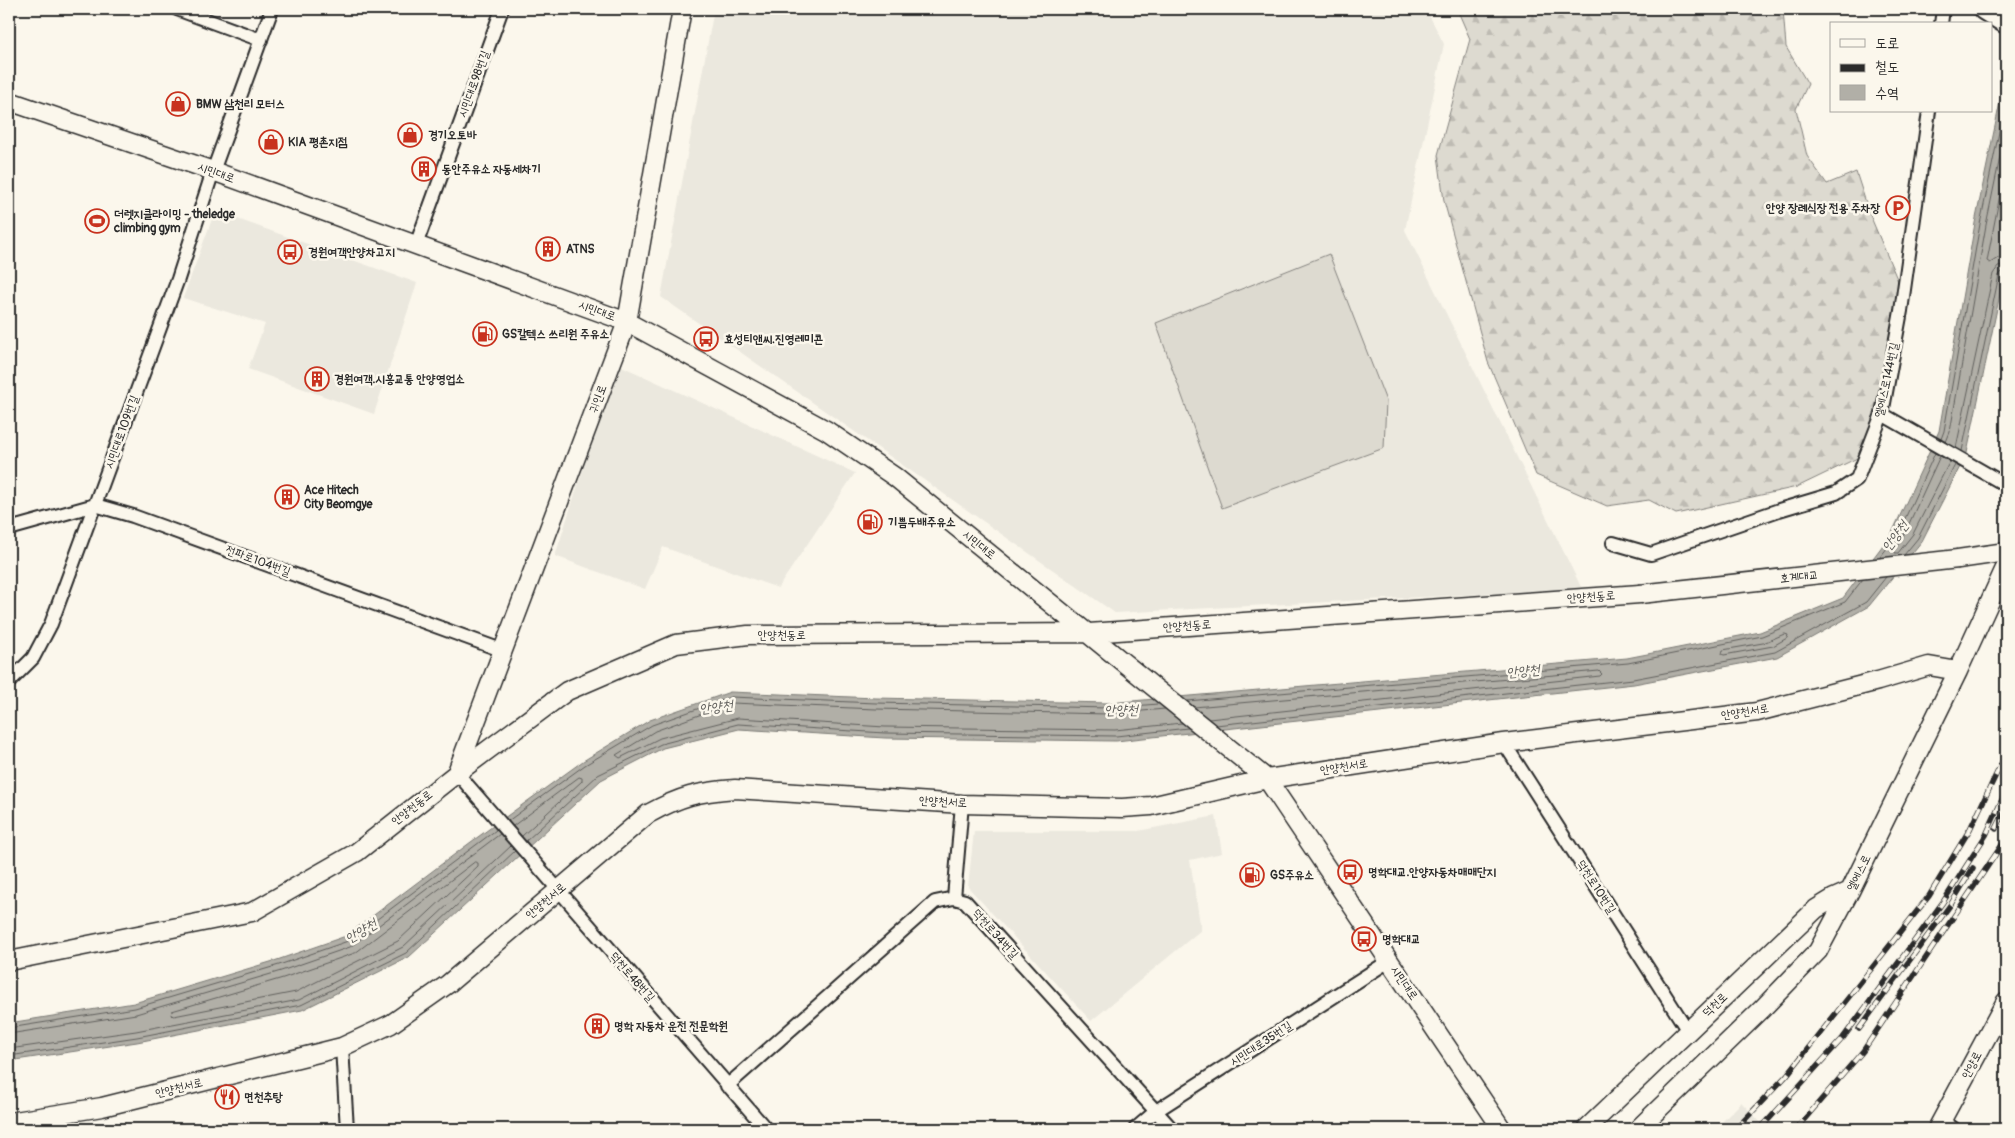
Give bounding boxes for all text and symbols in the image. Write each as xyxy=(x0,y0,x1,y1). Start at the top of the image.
legend xyxy=(1830,22,1992,112)
text: 도로 xyxy=(1875,34,1899,53)
street label: 시민대로98번길 xyxy=(455,48,493,120)
text: 철도 xyxy=(1875,58,1899,77)
text: 수역 xyxy=(1875,84,1899,103)
shop icon: BMW 삼천리 모터스 xyxy=(165,91,191,117)
place label: BMW 삼천리 모터스 xyxy=(196,97,285,112)
shop icon: 경기오토바 xyxy=(397,122,423,148)
place label: 경기오토바 xyxy=(428,128,477,143)
shop icon: KIA 평촌지점 xyxy=(258,129,284,155)
place label: KIA 평촌지점 xyxy=(288,135,348,150)
building icon: 동안주유소 자동세차기 xyxy=(411,156,437,182)
street label: 시민대로 xyxy=(195,159,237,187)
place label: 동안주유소 자동세차기 xyxy=(442,162,541,177)
parking icon: 안양 장례식장 전용 주차장 xyxy=(1885,195,1911,221)
place label: 안양 장례식장 전용 주차장 xyxy=(1766,201,1880,216)
place label: 더렛지클라이밍 - theledge climbing gym xyxy=(113,207,236,236)
sports icon: 더렛지클라이밍 - theledge climbing gym xyxy=(84,208,110,234)
building icon: ATNS xyxy=(535,236,561,262)
bus stop icon: 경원여객안양차고지 xyxy=(277,239,303,265)
place label: ATNS xyxy=(566,242,595,257)
place label: 경원여객안양차고지 xyxy=(308,245,395,260)
street label: 시민대로 xyxy=(576,297,618,325)
fuel station icon: GS칼텍스 쓰리원 주유소 xyxy=(472,321,498,347)
bus stop icon: 효성티앤씨.진영레미콘 xyxy=(693,326,719,352)
place label: GS칼텍스 쓰리원 주유소 xyxy=(502,327,609,342)
place label: 효성티앤씨.진영레미콘 xyxy=(724,332,824,347)
street label: 엘에스로144번길 xyxy=(1872,341,1902,419)
building icon: 경원여객.시흥교통 안양영업소 xyxy=(304,366,330,392)
place label: 경원여객.시흥교통 안양영업소 xyxy=(334,372,465,387)
street label: 귀인로 xyxy=(586,383,610,415)
street label: 시민대로109번길 xyxy=(102,393,142,471)
place label: Ace Hitech City Beomgye xyxy=(304,483,374,512)
building icon: Ace Hitech City Beomgye xyxy=(274,484,300,510)
fuel station icon: 기쁨두배주유소 xyxy=(857,509,883,535)
place label: 기쁨두배주유소 xyxy=(888,515,956,530)
water label: 안양천 xyxy=(1878,516,1913,555)
street label: 시민대로 xyxy=(959,527,999,563)
street label: 전파로104번길 xyxy=(223,542,293,580)
street label: 호계대교 xyxy=(1779,568,1819,586)
street label: 안양천동로 xyxy=(1566,588,1616,606)
street label: 안양천동로 xyxy=(1162,617,1212,635)
street label: 안양천동로 xyxy=(758,628,806,643)
water label: 안양천 xyxy=(1505,661,1542,681)
water label: 안양천 xyxy=(698,696,736,717)
water label: 안양천 xyxy=(1104,701,1140,719)
street label: 안양천서로 xyxy=(1720,701,1770,723)
street label: 안양천서로 xyxy=(1319,756,1369,778)
street label: 안양천동로 xyxy=(388,787,436,829)
street label: 안양천서로 xyxy=(918,793,968,811)
street label: 엘에스로 xyxy=(1844,852,1874,894)
street label: 덕천로10번길 xyxy=(1573,857,1619,917)
bus stop icon: 명학대교.안양자동차매매단지 xyxy=(1337,859,1363,885)
fuel station icon: GS주유소 xyxy=(1239,862,1265,888)
place label: 명학대교.안양자동차매매단지 xyxy=(1368,865,1497,880)
place label: GS주유소 xyxy=(1270,868,1314,883)
street label: 안양천서로 xyxy=(523,880,569,922)
street label: 덕천로34번길 xyxy=(969,906,1022,962)
water label: 안양천 xyxy=(342,914,381,947)
bus stop icon: 명학대교 xyxy=(1351,926,1377,952)
place label: 명학대교 xyxy=(1382,932,1421,947)
street label: 덕천로48번길 xyxy=(606,949,658,1005)
street label: 시민대로 xyxy=(1387,963,1421,1003)
street label: 덕천로 xyxy=(1699,990,1731,1020)
building icon: 명학 자동차 운전 전문학원 xyxy=(584,1013,610,1039)
street label: 시민대로35번길 xyxy=(1227,1018,1295,1070)
place label: 명학 자동차 운전 전문학원 xyxy=(614,1019,728,1034)
street label: 안양로 xyxy=(1959,1049,1985,1081)
street label: 안양천서로 xyxy=(154,1075,204,1101)
restaurant icon: 면천추탕 xyxy=(214,1084,240,1110)
place label: 면천추탕 xyxy=(244,1090,283,1105)

